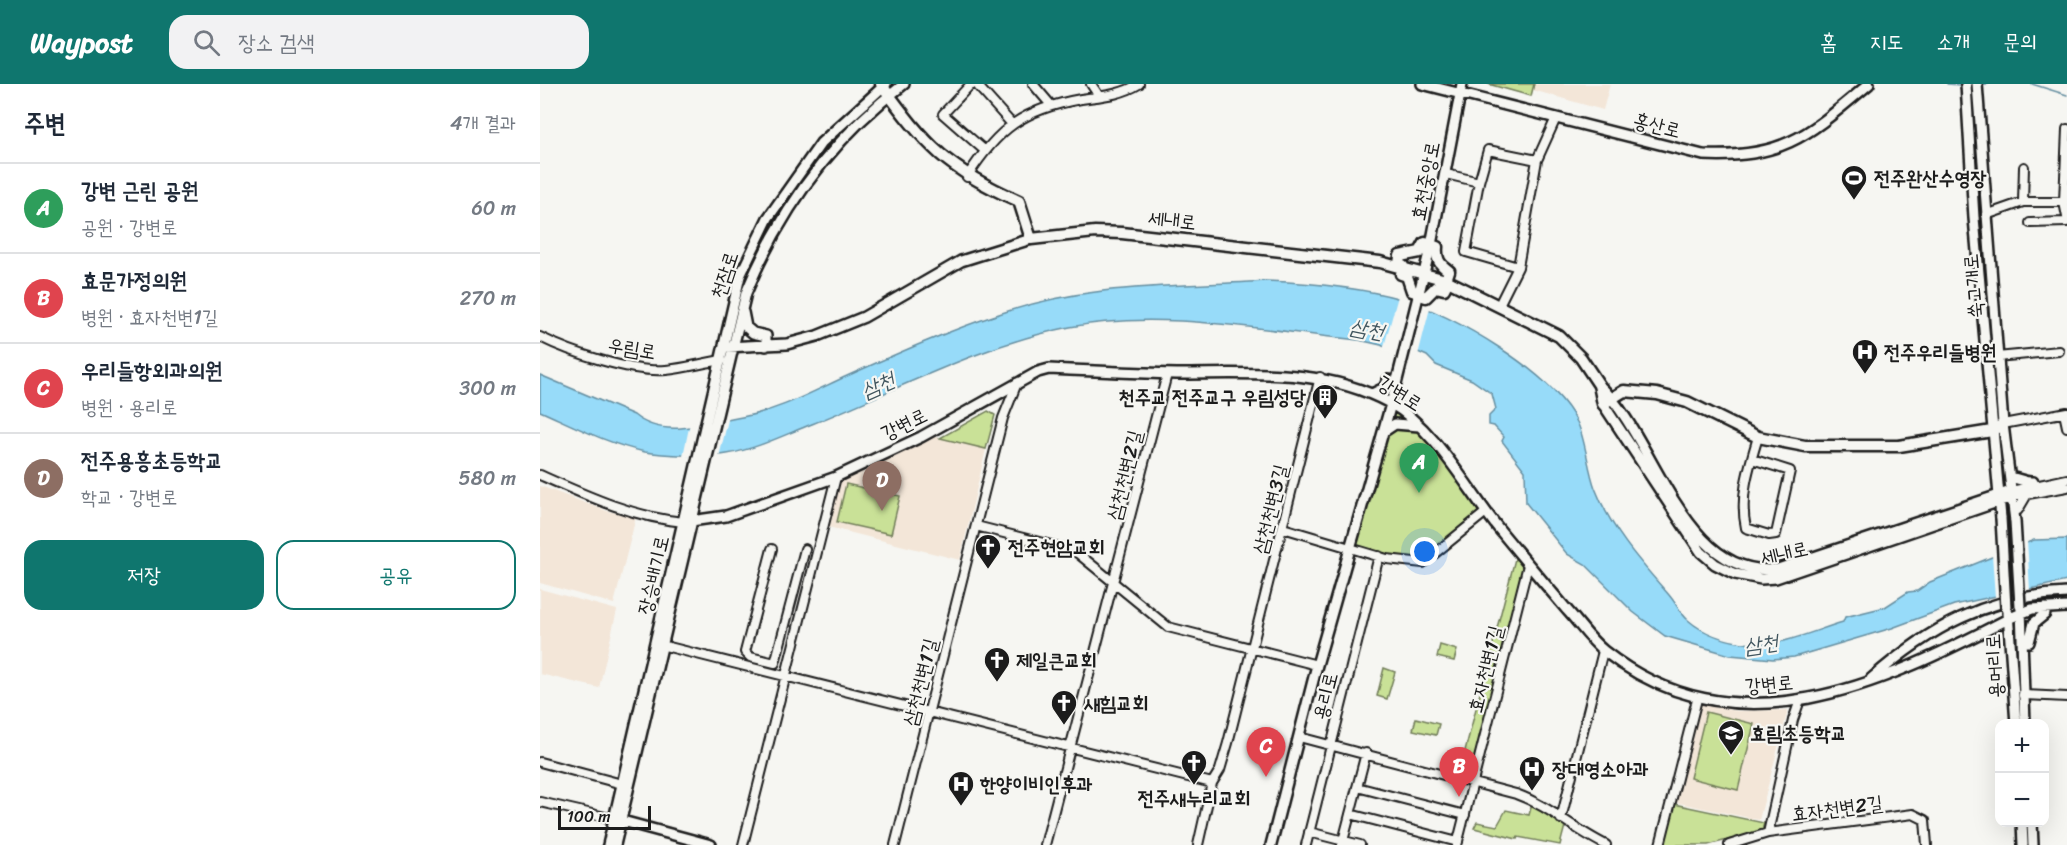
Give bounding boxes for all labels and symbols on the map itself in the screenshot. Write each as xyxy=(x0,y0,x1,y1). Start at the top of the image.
street label: 홍산로 xyxy=(1629,103,1685,148)
street label: 효천중앙로 xyxy=(1401,138,1450,224)
place label: 전주완산수영장 xyxy=(1874,161,1987,196)
sports icon: 전주완산수영장 xyxy=(1839,163,1869,201)
street label: 세내로 xyxy=(1146,201,1198,240)
street label: 천잠로 xyxy=(700,247,749,304)
street label: 쑥고개로 xyxy=(1953,252,1994,320)
water label: 삼천 xyxy=(1347,307,1389,351)
street label: 우림로 xyxy=(605,327,659,370)
place label: 전주우리들병원 xyxy=(1884,335,1997,370)
hospital icon: 전주우리들병원 xyxy=(1850,337,1880,375)
water label: 삼천 xyxy=(855,360,903,409)
street label: 강변로 xyxy=(1370,366,1429,421)
place label: 천주교 전주교구 우림성당 xyxy=(1119,380,1306,415)
building icon: 천주교 전주교구 우림성당 xyxy=(1310,382,1340,420)
street label: 강변로 xyxy=(875,398,934,451)
street label: 삼천천변2길 xyxy=(1096,426,1153,524)
pin: A xyxy=(1400,444,1438,493)
street label: 삼천천변3길 xyxy=(1242,461,1299,558)
pin: D xyxy=(862,462,902,511)
place label: 전주현암교회 xyxy=(1008,530,1105,565)
street label: 세내로 xyxy=(1757,531,1812,576)
street label: 장승배기로 xyxy=(627,532,680,618)
church icon: 전주현암교회 xyxy=(973,532,1003,570)
your location xyxy=(1410,537,1439,566)
street label: 효자천변1길 xyxy=(1458,622,1513,717)
water label: 삼천 xyxy=(1742,623,1782,665)
street label: 용머리로 xyxy=(1975,633,2014,699)
street label: 삼천천변1길 xyxy=(893,635,948,730)
place label: 제일큰교회 xyxy=(1016,643,1096,678)
church icon: 제일큰교회 xyxy=(982,645,1012,683)
street label: 강변로 xyxy=(1743,665,1795,704)
street label: 용리로 xyxy=(1303,668,1348,724)
place label: 새힘교회 xyxy=(1083,686,1148,721)
church icon: 새힘교회 xyxy=(1049,688,1079,726)
place label: 효림초등학교 xyxy=(1750,716,1847,751)
school or university icon: 효림초등학교 xyxy=(1716,718,1746,756)
pin: C xyxy=(1246,728,1286,777)
church icon: 전주새누리교회 xyxy=(1179,748,1209,786)
pin: B xyxy=(1440,748,1478,797)
place label: 장대영소아과 xyxy=(1552,752,1649,787)
hospital icon: 장대영소아과 xyxy=(1517,754,1547,792)
place label: 한양이비인후과 xyxy=(979,767,1093,802)
hospital icon: 한양이비인후과 xyxy=(946,769,976,807)
place label: 전주새누리교회 xyxy=(1138,781,1250,816)
street label: 효자천변2길 xyxy=(1789,786,1885,831)
scale bar xyxy=(558,803,651,830)

